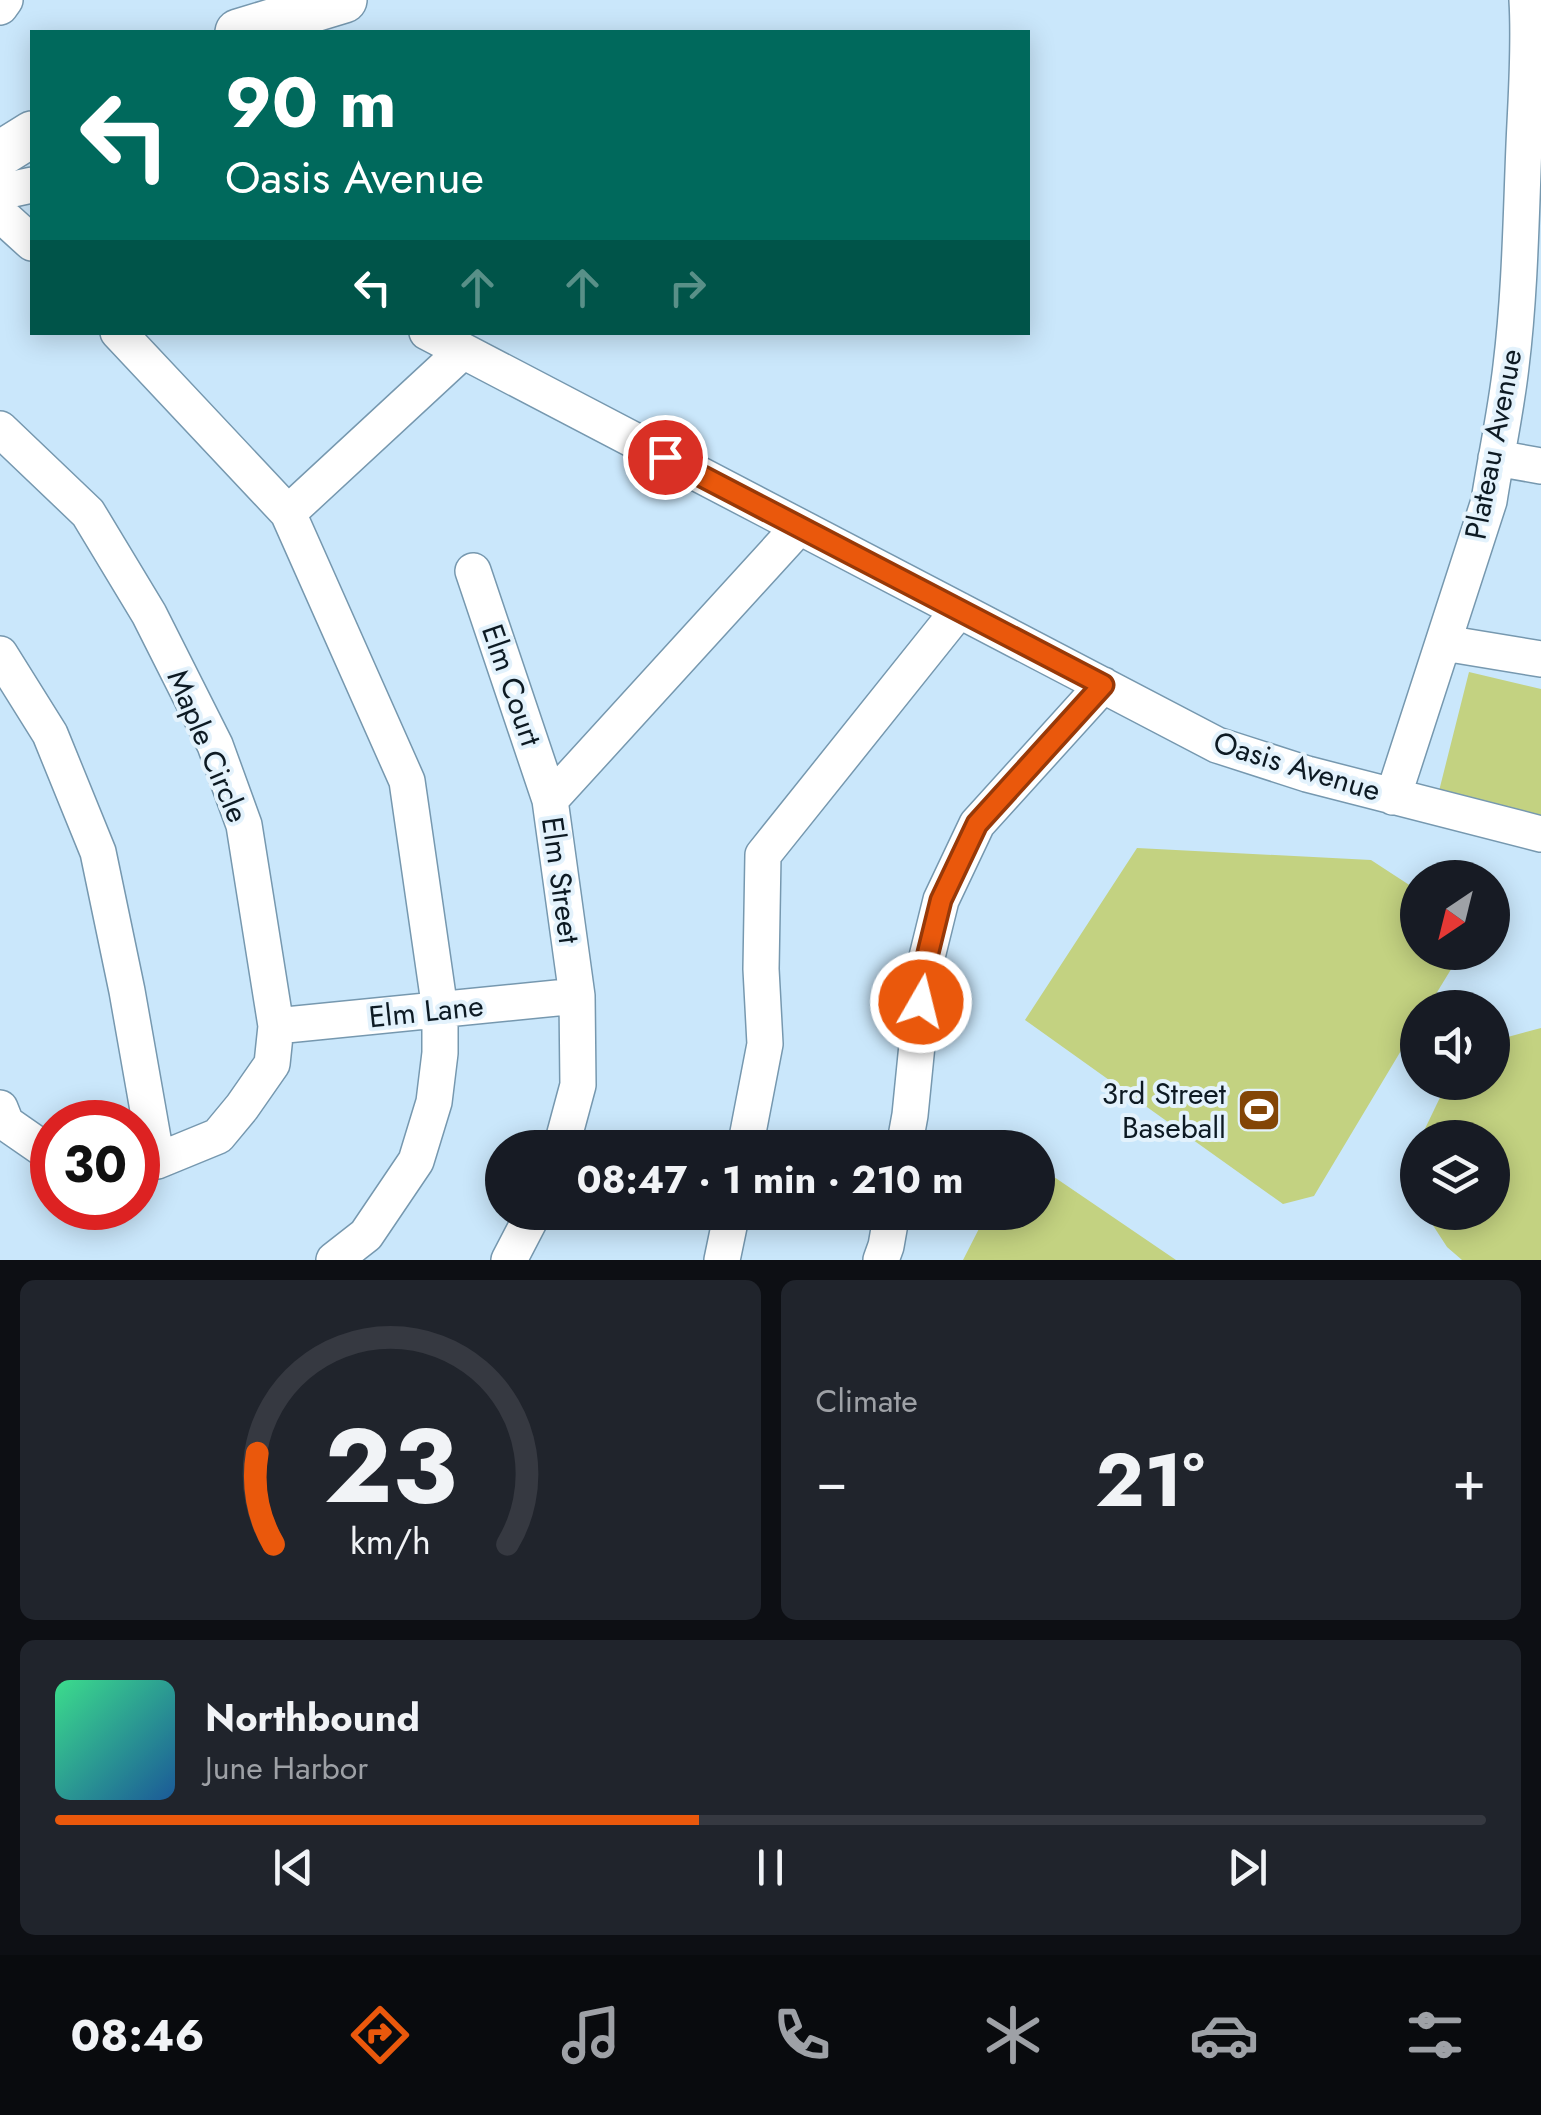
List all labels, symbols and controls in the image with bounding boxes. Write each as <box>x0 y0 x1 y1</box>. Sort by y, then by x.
text: 90 m <box>225 52 397 153</box>
icon: left <box>60 70 190 200</box>
text: Oasis Avenue <box>225 145 484 210</box>
icon: left <box>345 260 400 315</box>
icon: ahead <box>450 260 505 315</box>
icon: ahead <box>555 260 610 315</box>
icon: right <box>660 260 715 315</box>
street label: Plateau Avenue <box>1453 345 1533 543</box>
pin <box>623 415 708 500</box>
icon: arrive <box>638 430 693 485</box>
street label: Elm Court <box>471 618 553 752</box>
street label: Maple Circle <box>157 663 259 829</box>
street label: Oasis Avenue <box>1208 720 1386 812</box>
street label: Elm Street <box>531 814 591 947</box>
north arrow <box>1400 860 1510 970</box>
map controls <box>1400 860 1510 1230</box>
position arrow <box>869 950 973 1054</box>
street label: Elm Lane <box>367 984 485 1038</box>
button: sound <box>1400 990 1510 1100</box>
place label: 3rd Street Baseball <box>1102 1072 1227 1149</box>
sports icon: 3rd Street Baseball <box>1236 1087 1282 1133</box>
speed limit sign: 30 <box>30 1100 160 1230</box>
button: layers <box>1400 1120 1510 1230</box>
text: 08:47 · 1 min · 210 m <box>577 1152 963 1207</box>
text: Climate <box>816 1378 918 1424</box>
text: 23 <box>324 1391 457 1541</box>
text: 21° <box>1095 1426 1205 1534</box>
text: − <box>816 1441 848 1521</box>
text: + <box>1452 1441 1486 1521</box>
text: km/h <box>350 1516 431 1567</box>
text: Northbound <box>205 1690 420 1745</box>
text: June Harbor <box>205 1745 368 1791</box>
icon: previous <box>266 1840 321 1895</box>
icon: pause <box>743 1840 798 1895</box>
icon: next <box>1220 1840 1275 1895</box>
icon: directions <box>345 2000 415 2070</box>
icon: music <box>556 2000 626 2070</box>
icon: phone <box>767 2000 837 2070</box>
icon: climate <box>978 2000 1048 2070</box>
icon: car <box>1189 2000 1259 2070</box>
icon: filters <box>1400 2000 1470 2070</box>
text: 08:46 <box>70 2003 205 2068</box>

